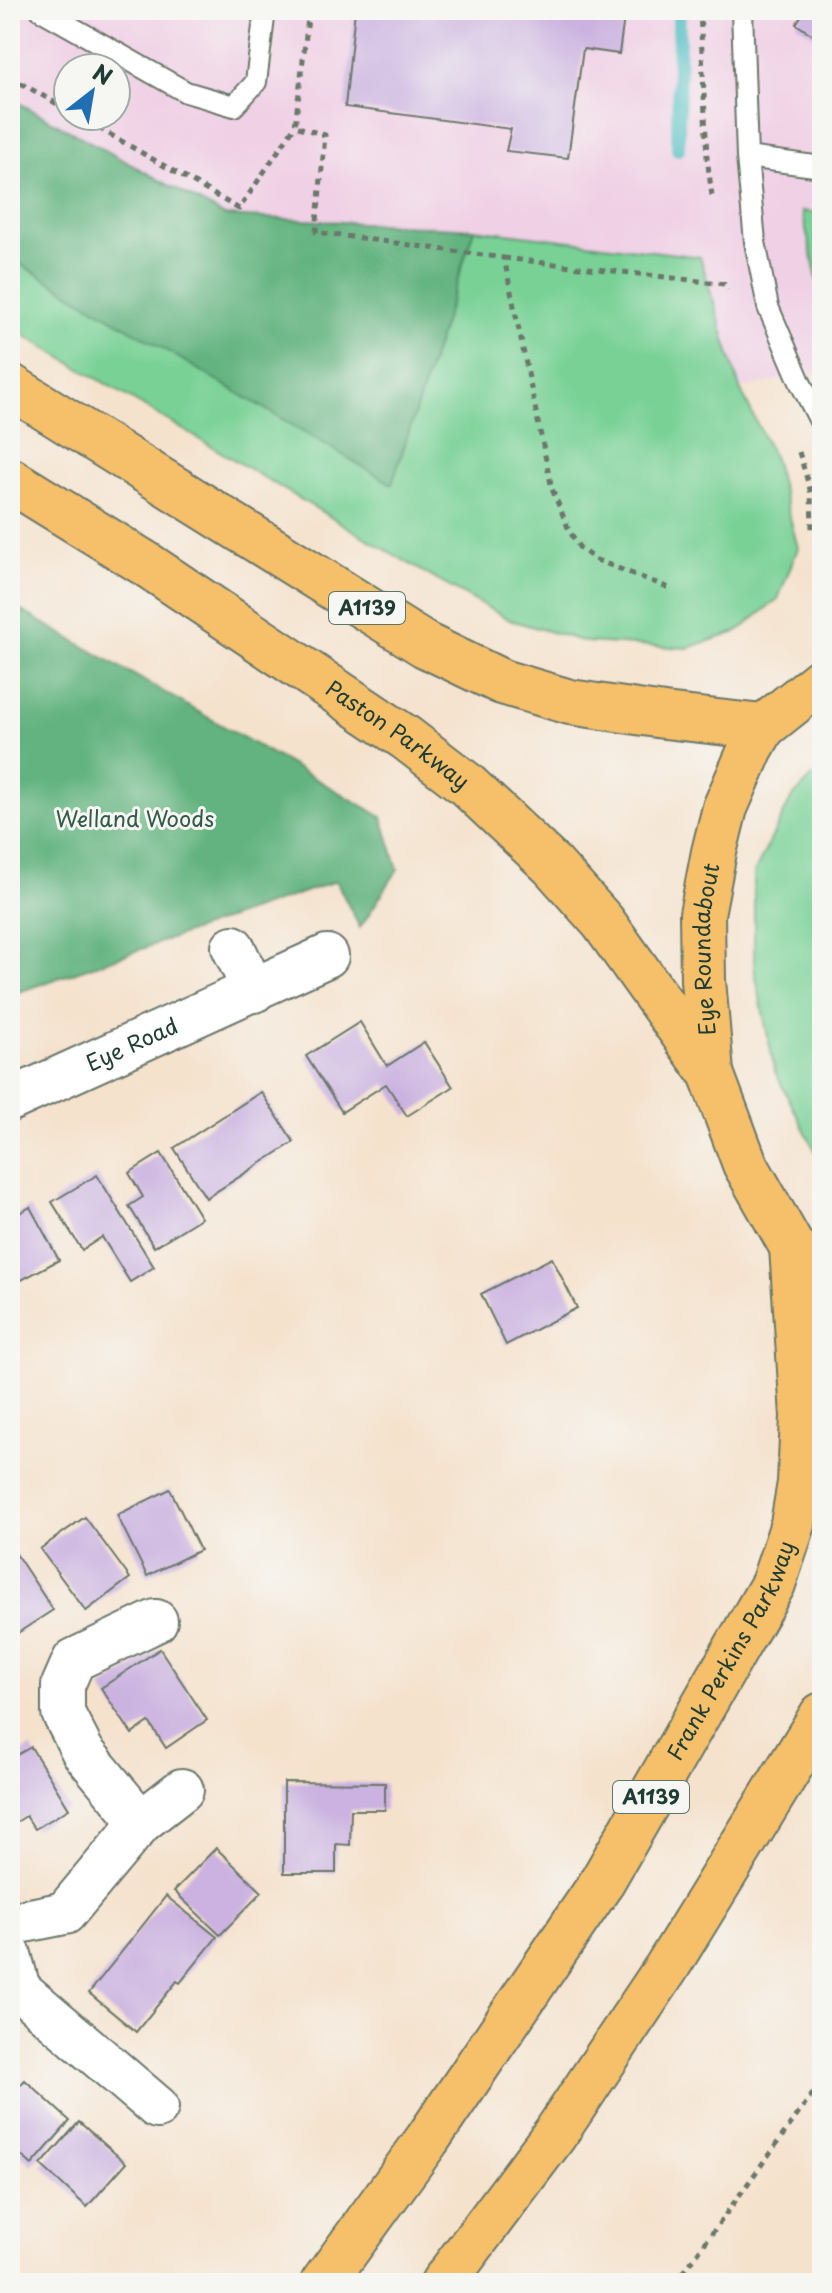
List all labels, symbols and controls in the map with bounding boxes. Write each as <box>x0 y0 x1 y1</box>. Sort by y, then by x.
north arrow <box>52 52 132 132</box>
text: N <box>87 55 119 92</box>
road number: A1139 <box>329 592 405 624</box>
street label: Paston Parkway <box>320 671 477 796</box>
park label: Welland Woods <box>56 801 214 834</box>
street label: Eye Roundabout <box>684 860 727 1037</box>
street label: Eye Road <box>80 1008 183 1078</box>
street label: Frank Perkins Parkway <box>657 1536 801 1766</box>
road number: A1139 <box>613 1781 689 1813</box>

